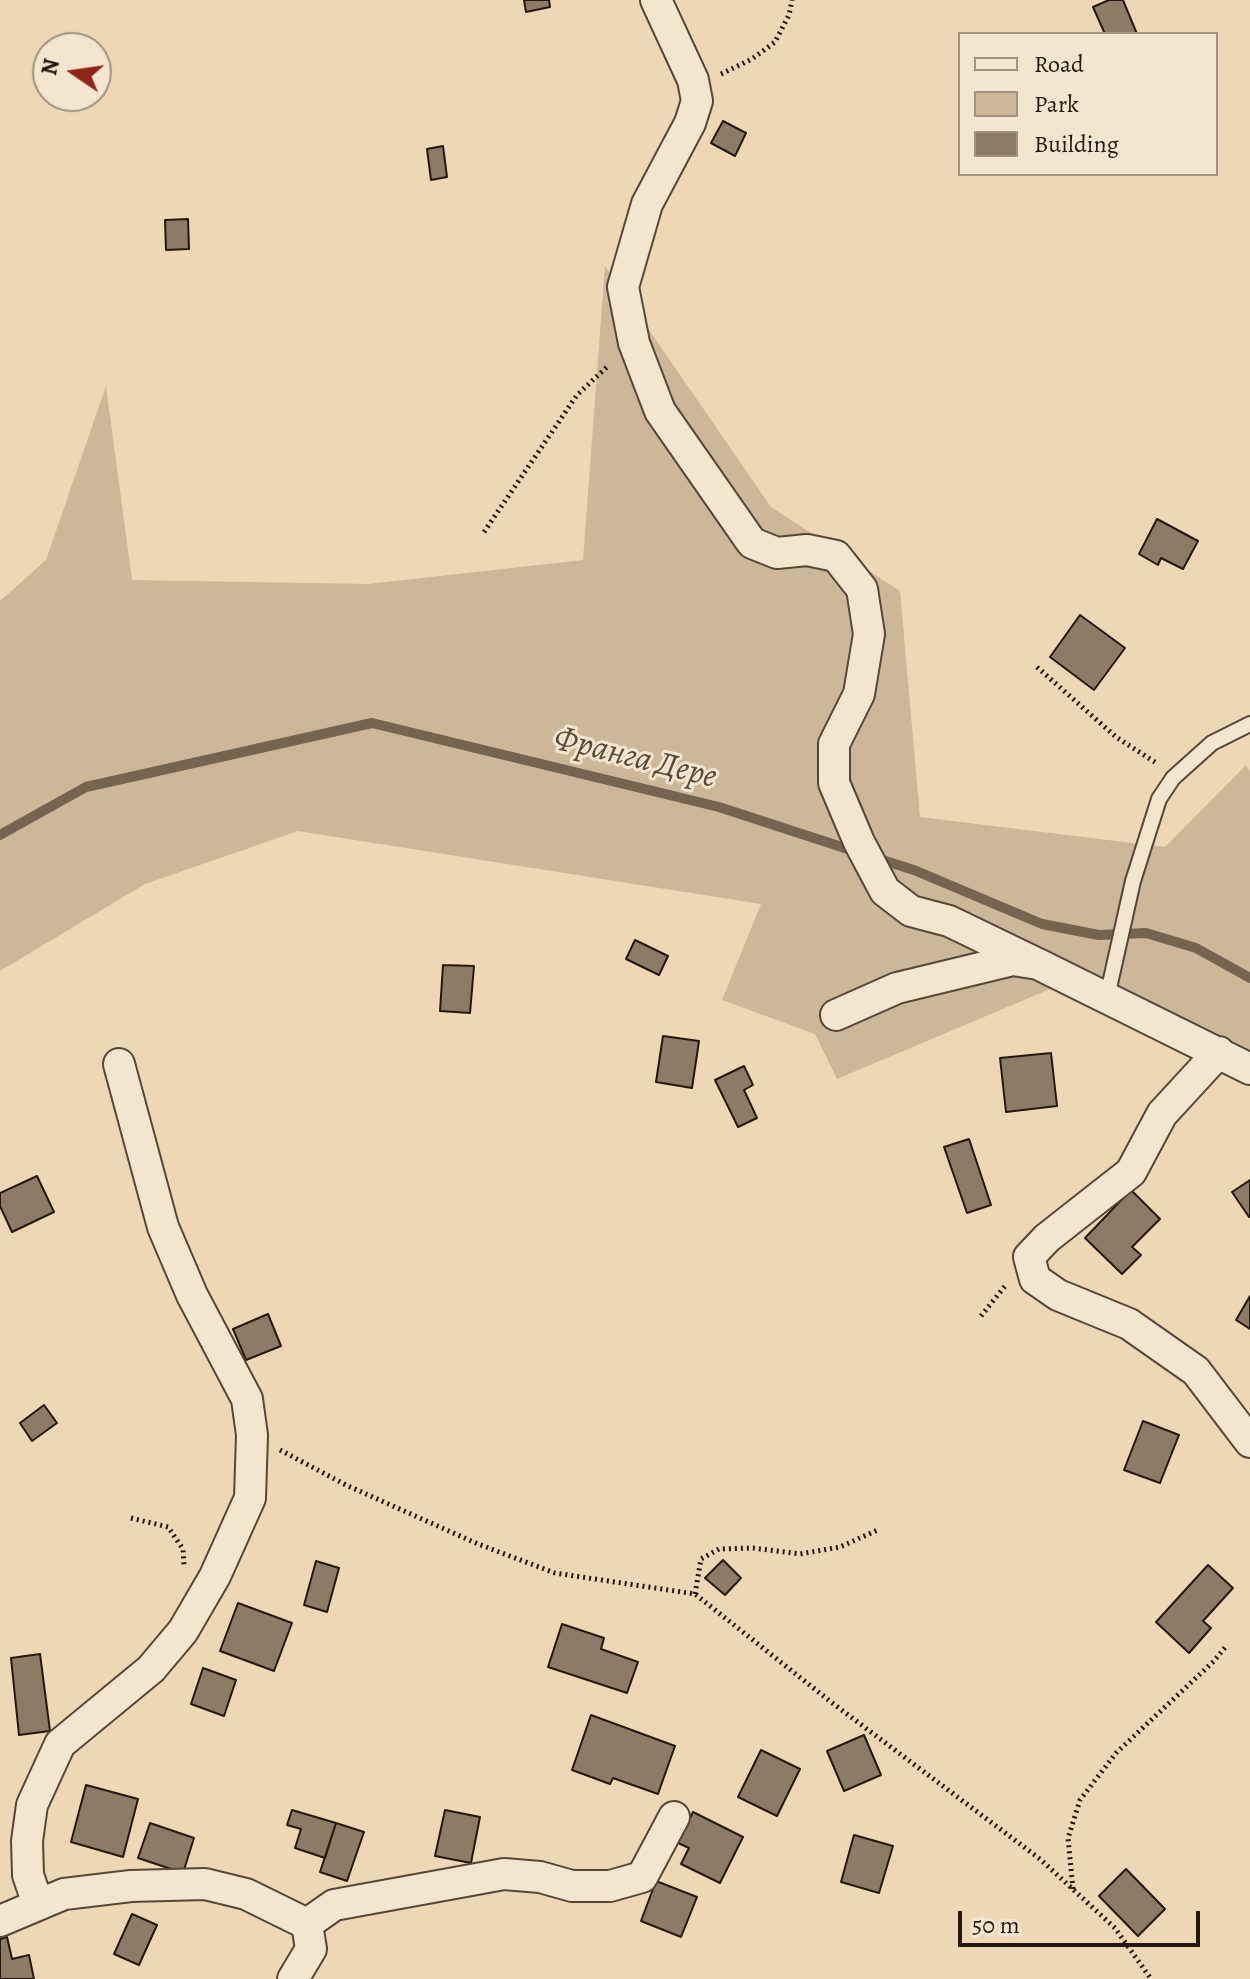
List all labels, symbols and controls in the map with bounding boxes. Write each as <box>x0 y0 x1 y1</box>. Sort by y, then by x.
north arrow <box>32 32 112 112</box>
legend <box>958 32 1218 176</box>
text: Road <box>1034 48 1084 80</box>
text: N <box>34 56 67 78</box>
text: Park <box>1034 88 1079 120</box>
text: Building <box>1034 128 1119 160</box>
water label: Франга Дере <box>549 719 721 799</box>
scale bar <box>962 1895 1204 1945</box>
text: 50 m <box>972 1909 1020 1941</box>

